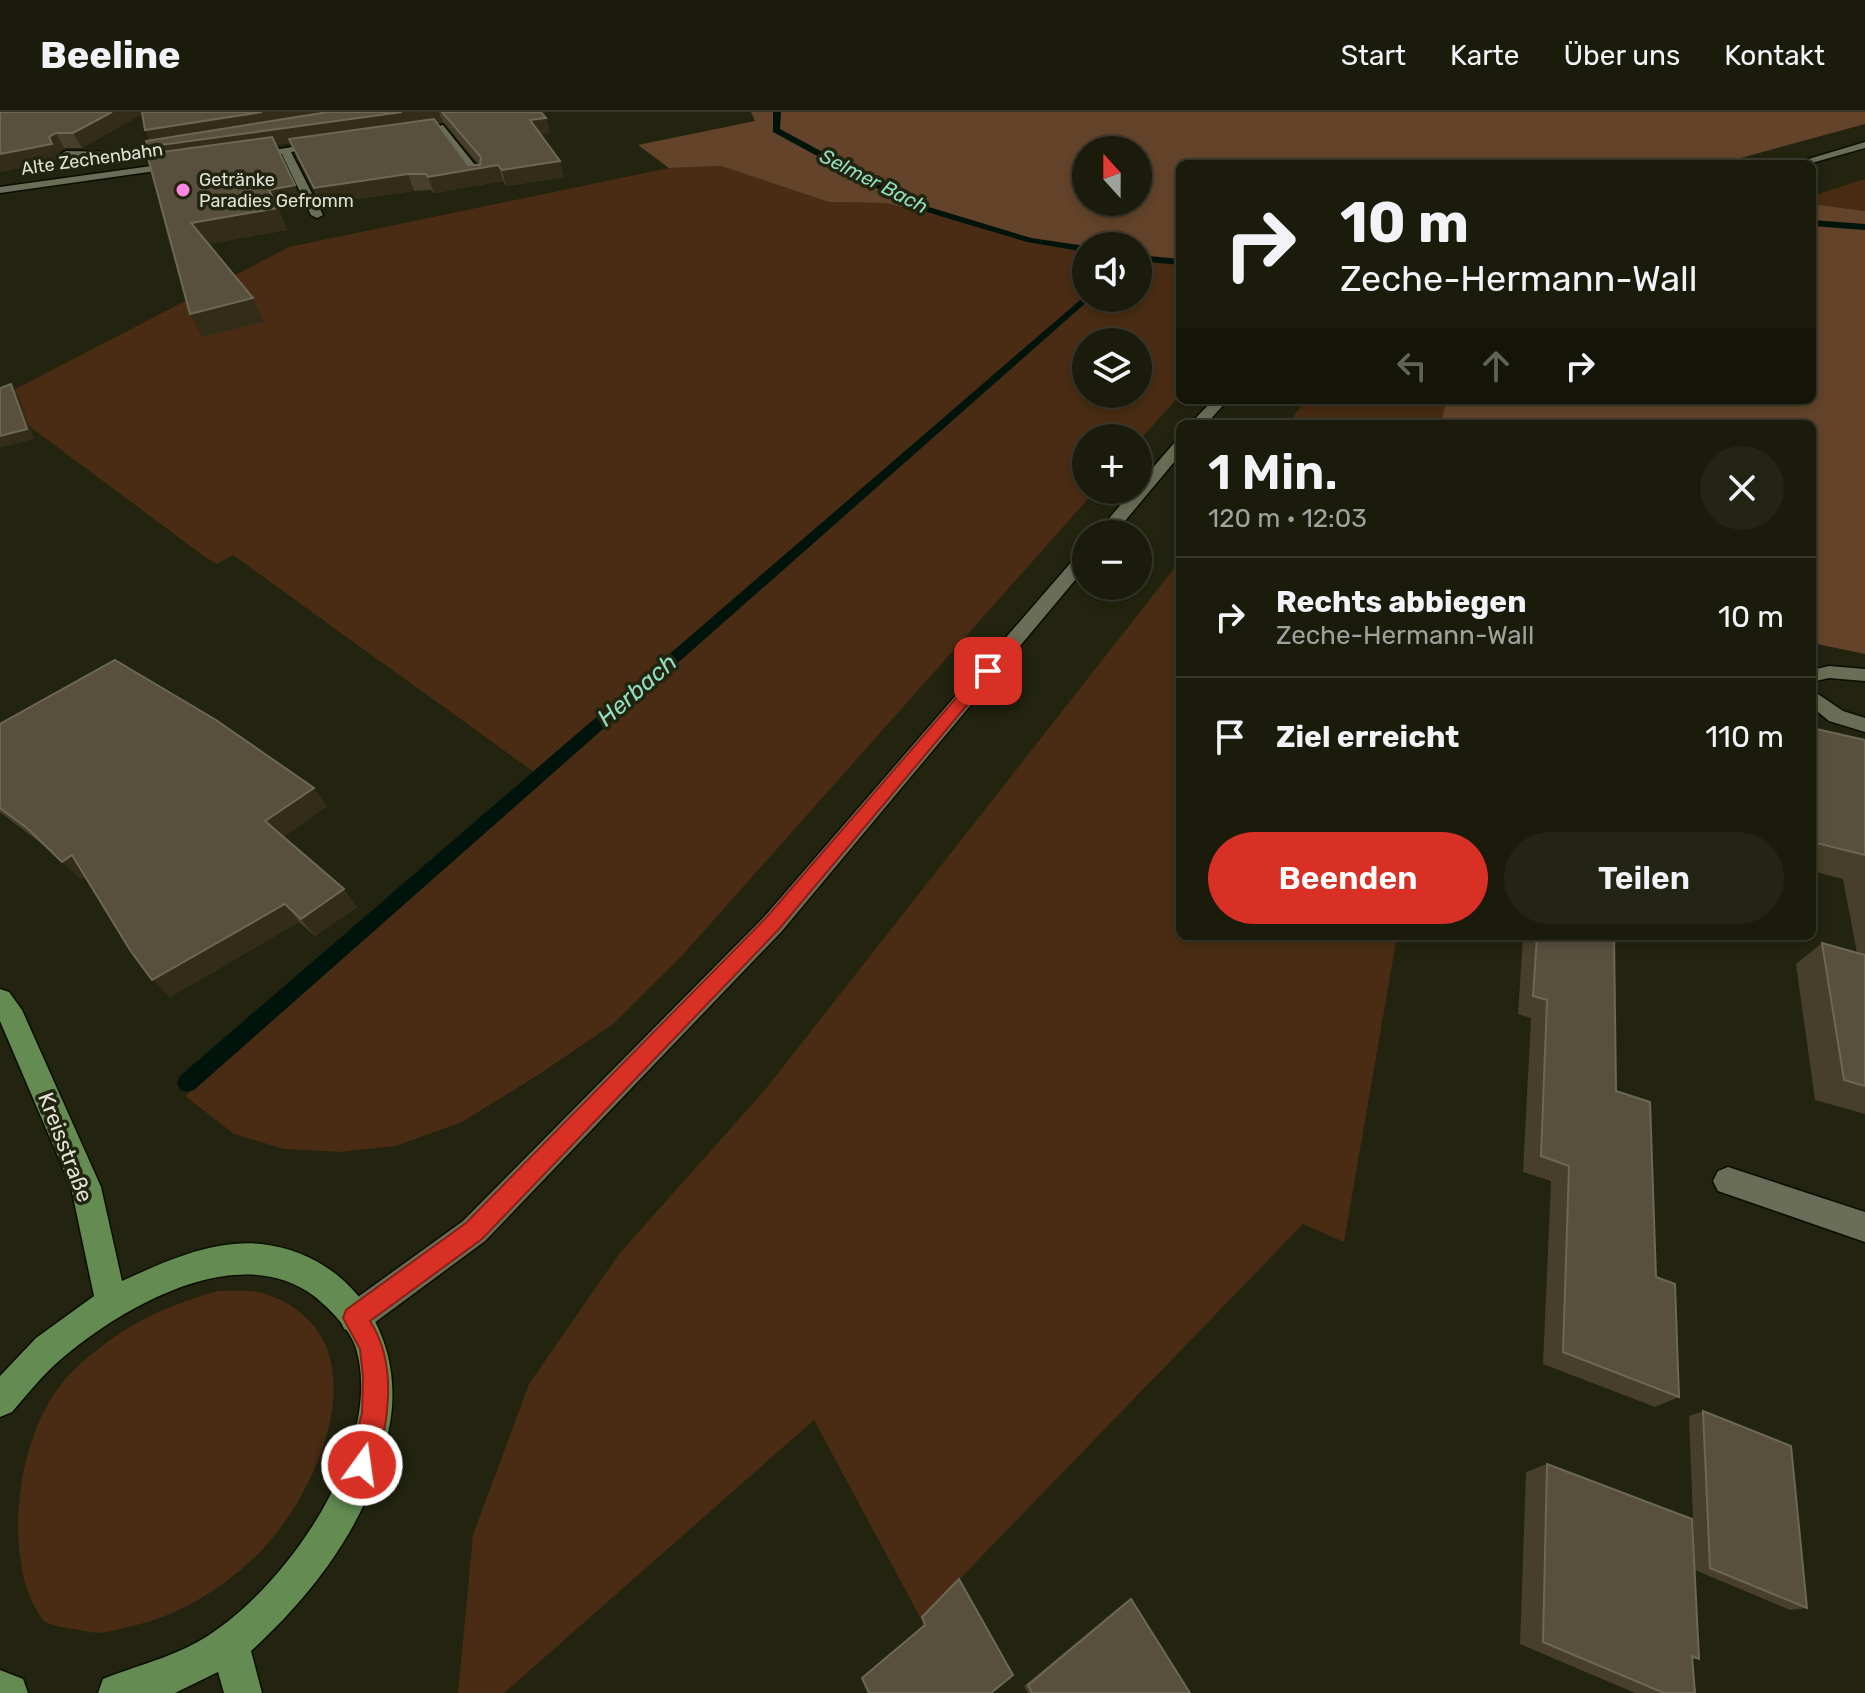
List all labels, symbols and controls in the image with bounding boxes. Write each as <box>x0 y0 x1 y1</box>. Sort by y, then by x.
text: Beeline <box>40 32 181 78</box>
text: Start <box>1341 39 1406 72</box>
text: Karte <box>1450 39 1519 72</box>
text: Über uns <box>1563 39 1680 72</box>
text: Kontakt <box>1724 39 1825 72</box>
north arrow <box>1072 136 1152 216</box>
map controls <box>1072 136 1152 600</box>
street label: Alte Zechenbahn <box>20 138 164 180</box>
water label: Selmer Bach <box>816 144 932 218</box>
place label: Getränke Paradies Gefromm <box>199 169 354 212</box>
marker: Getränke Paradies Gefromm <box>174 181 192 199</box>
text: 10 m <box>1340 190 1469 256</box>
icon: right <box>1208 192 1312 296</box>
button: sound <box>1072 232 1152 312</box>
text: Zeche-Hermann-Wall <box>1340 257 1698 300</box>
button: layers <box>1072 328 1152 408</box>
icon: left <box>1390 344 1434 388</box>
icon: ahead <box>1474 344 1518 388</box>
icon: right <box>1558 344 1602 388</box>
button: + <box>1072 424 1152 504</box>
text: 1 Min. <box>1208 444 1338 501</box>
button: close <box>1700 446 1784 530</box>
text: 120 m · 12:03 <box>1208 503 1367 534</box>
button: − <box>1072 520 1152 600</box>
text: Rechts abbiegen <box>1276 584 1526 620</box>
icon: right <box>1208 595 1252 639</box>
text: 10 m <box>1718 599 1784 635</box>
text: Zeche-Hermann-Wall <box>1276 620 1534 651</box>
pin <box>954 637 1022 705</box>
water label: Herbach <box>592 648 682 732</box>
icon: arrive <box>966 649 1010 693</box>
icon: arrive <box>1208 715 1252 759</box>
text: Ziel erreicht <box>1276 719 1459 755</box>
text: 110 m <box>1705 719 1784 755</box>
button: Beenden <box>1208 832 1488 924</box>
button: Teilen <box>1504 832 1784 924</box>
street label: Kreisstraße <box>32 1088 99 1206</box>
position arrow <box>320 1423 404 1507</box>

